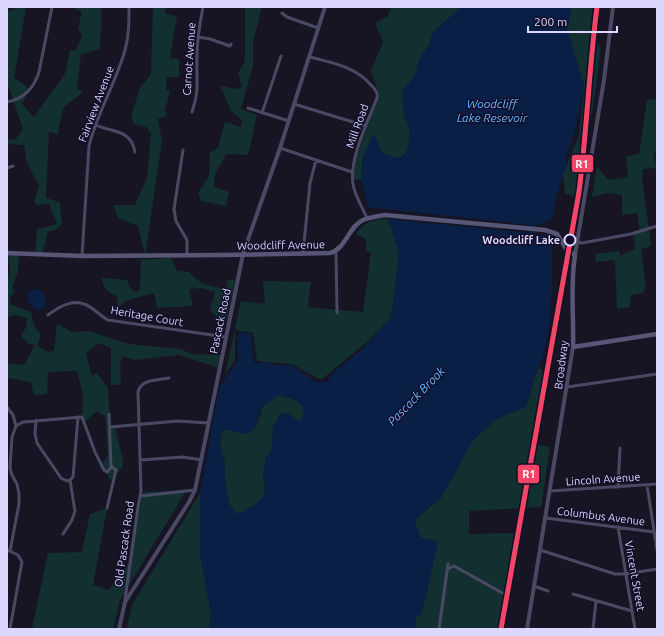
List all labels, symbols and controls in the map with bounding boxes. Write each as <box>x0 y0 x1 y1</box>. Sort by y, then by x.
scale bar <box>528 8 617 34</box>
text: 200 m <box>534 15 567 28</box>
street label: Carnot Avenue <box>180 22 198 96</box>
street label: Fairview Avenue <box>76 64 116 144</box>
water label: Woodcliff Lake Resevoir <box>457 97 528 124</box>
street label: Mill Road <box>344 102 370 150</box>
line badge: R1 <box>571 154 594 173</box>
text: R1 <box>575 158 589 170</box>
marker: Woodcliff Lake <box>563 233 577 247</box>
place label: Woodcliff Lake <box>482 234 560 246</box>
street label: Woodcliff Avenue <box>237 238 325 252</box>
street label: Pascack Road <box>207 287 233 355</box>
street label: Heritage Court <box>110 304 185 328</box>
street label: Broadway <box>552 339 570 390</box>
water label: Pascack Brook <box>385 363 448 428</box>
line badge: R1 <box>517 464 540 484</box>
text: R1 <box>522 468 536 480</box>
street label: Lincoln Avenue <box>565 470 641 488</box>
street label: Old Pascack Road <box>112 500 136 588</box>
street label: Columbus Avenue <box>556 505 646 527</box>
street label: Vincent Street <box>623 540 647 613</box>

